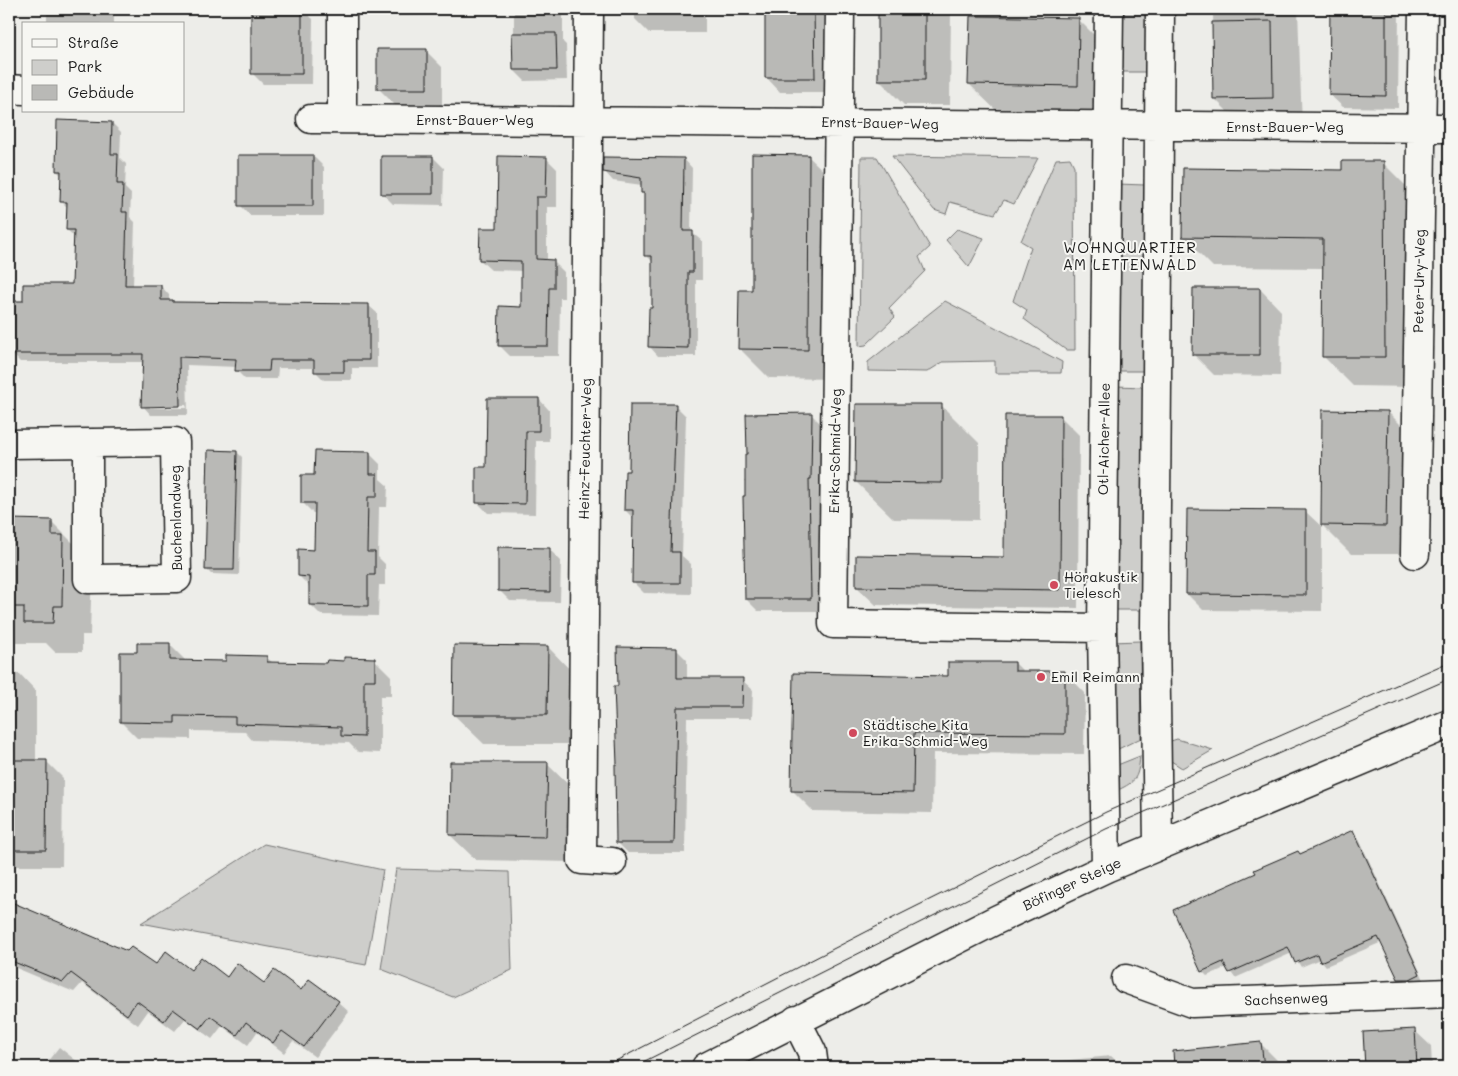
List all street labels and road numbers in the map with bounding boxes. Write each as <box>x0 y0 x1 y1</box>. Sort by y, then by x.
street label: Ernst-Bauer-Weg <box>416 110 534 129</box>
street label: Ernst-Bauer-Weg <box>821 112 939 133</box>
street label: Ernst-Bauer-Weg <box>1226 117 1344 136</box>
street label: Peter-Ury-Weg <box>1408 229 1429 333</box>
street label: Heinz-Feuchter-Weg <box>574 378 595 520</box>
street label: Otl-Aicher-Allee <box>1093 383 1114 495</box>
street label: Erika-Schmid-Weg <box>824 388 845 514</box>
street label: Buchenlandweg <box>165 465 186 571</box>
street label: Böfinger Steige <box>1019 852 1124 915</box>
street label: Sachsenweg <box>1244 988 1328 1009</box>

